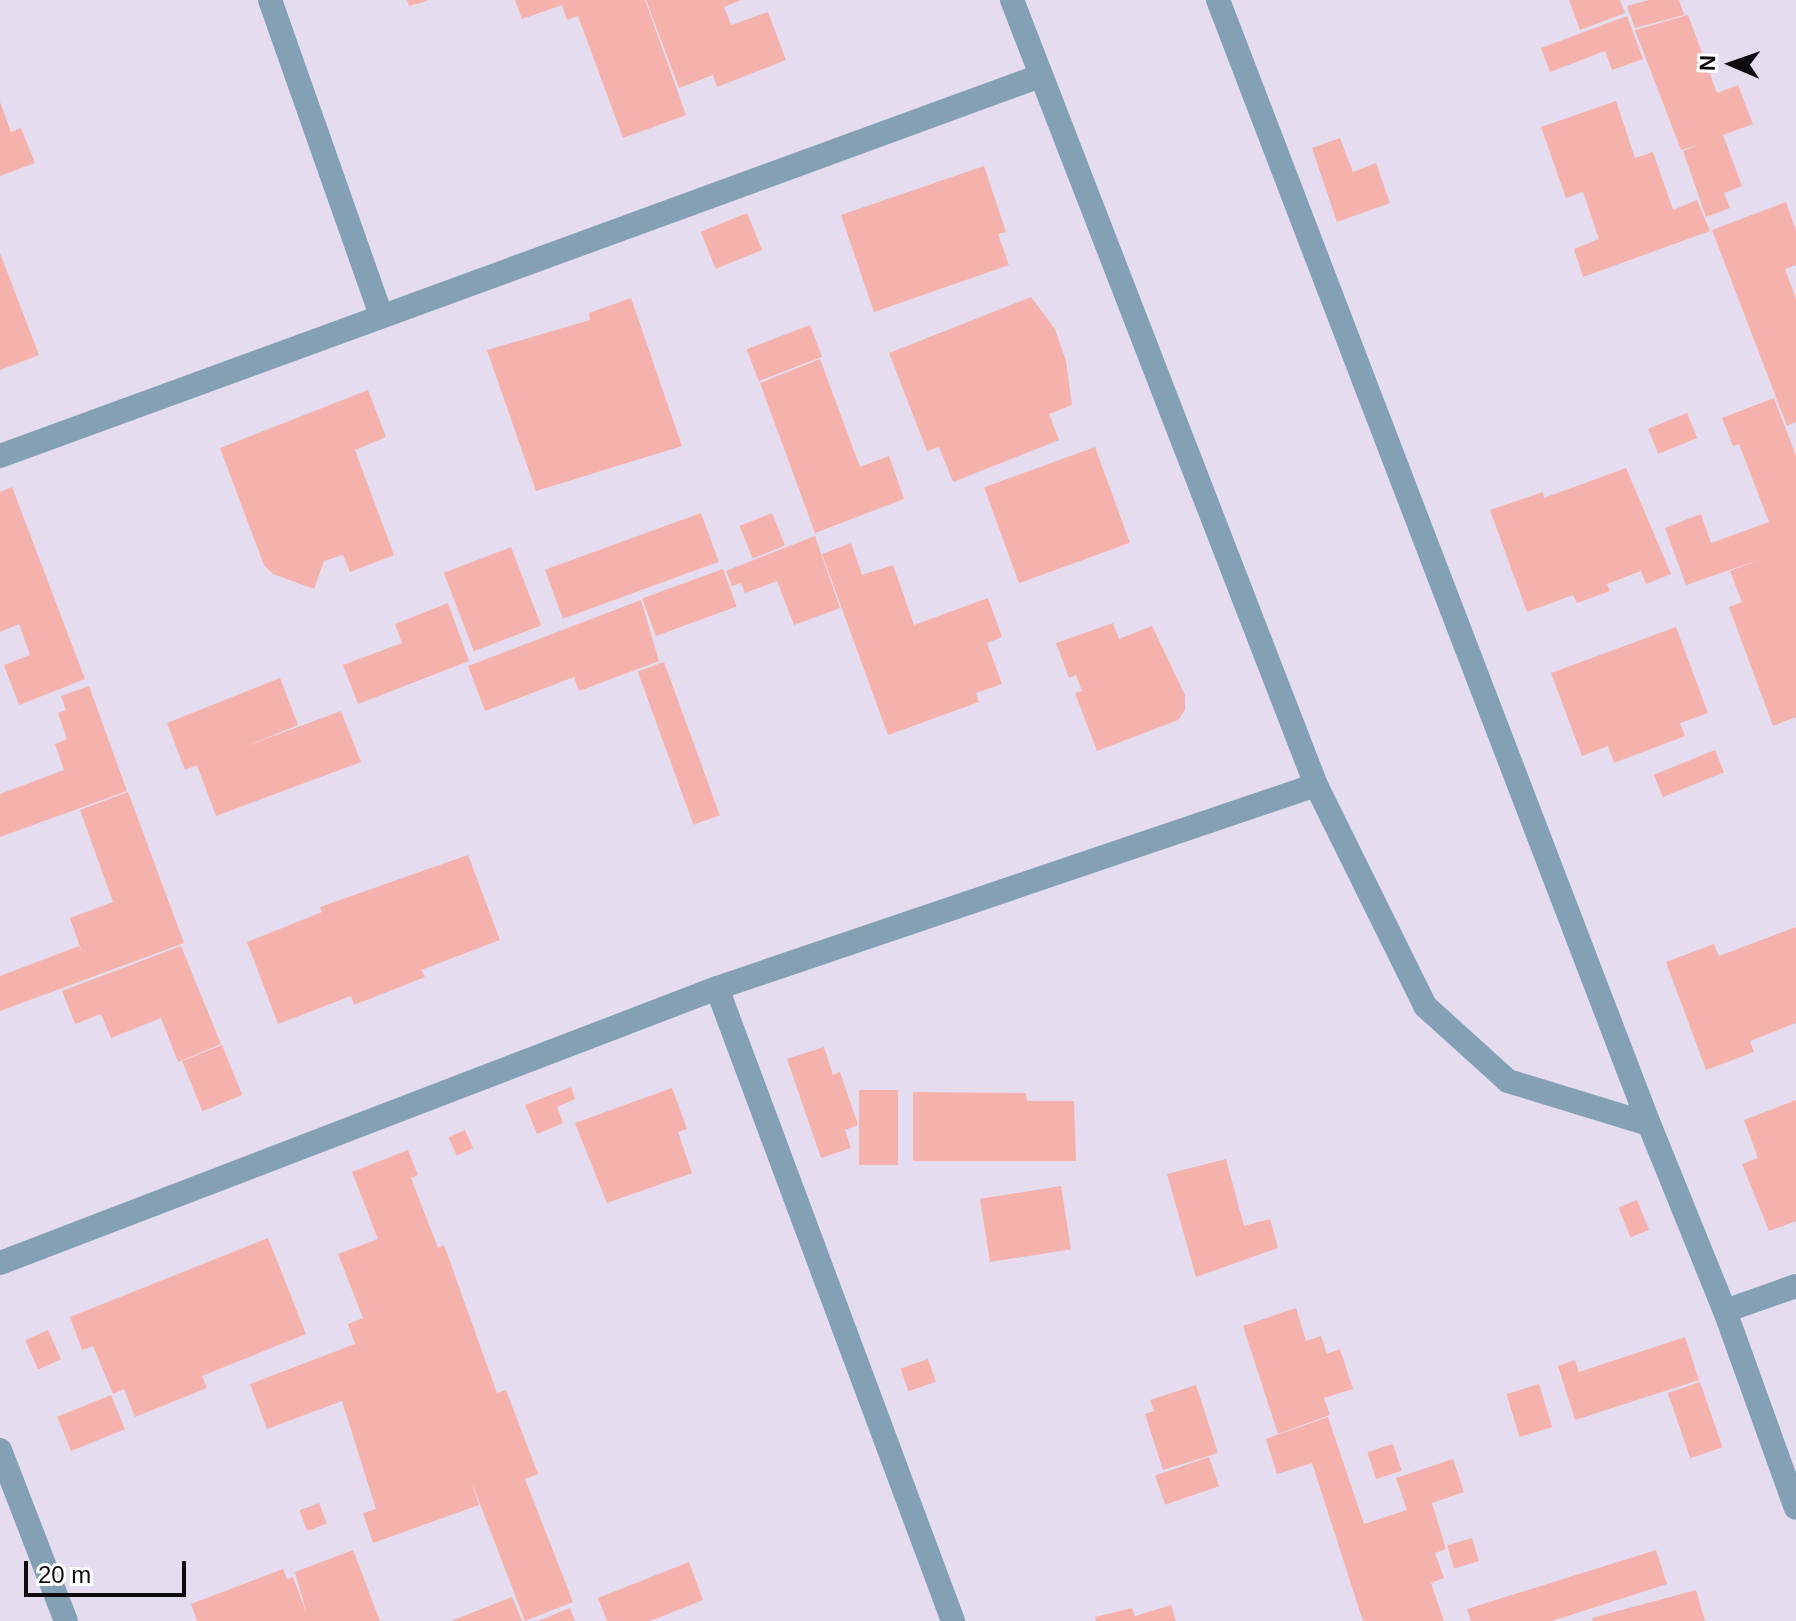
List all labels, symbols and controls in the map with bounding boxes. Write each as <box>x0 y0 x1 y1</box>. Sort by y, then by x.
north arrow <box>1692 24 1772 104</box>
text: N <box>1695 55 1720 72</box>
scale bar <box>28 1545 190 1595</box>
text: 20 m <box>38 1561 91 1588</box>

